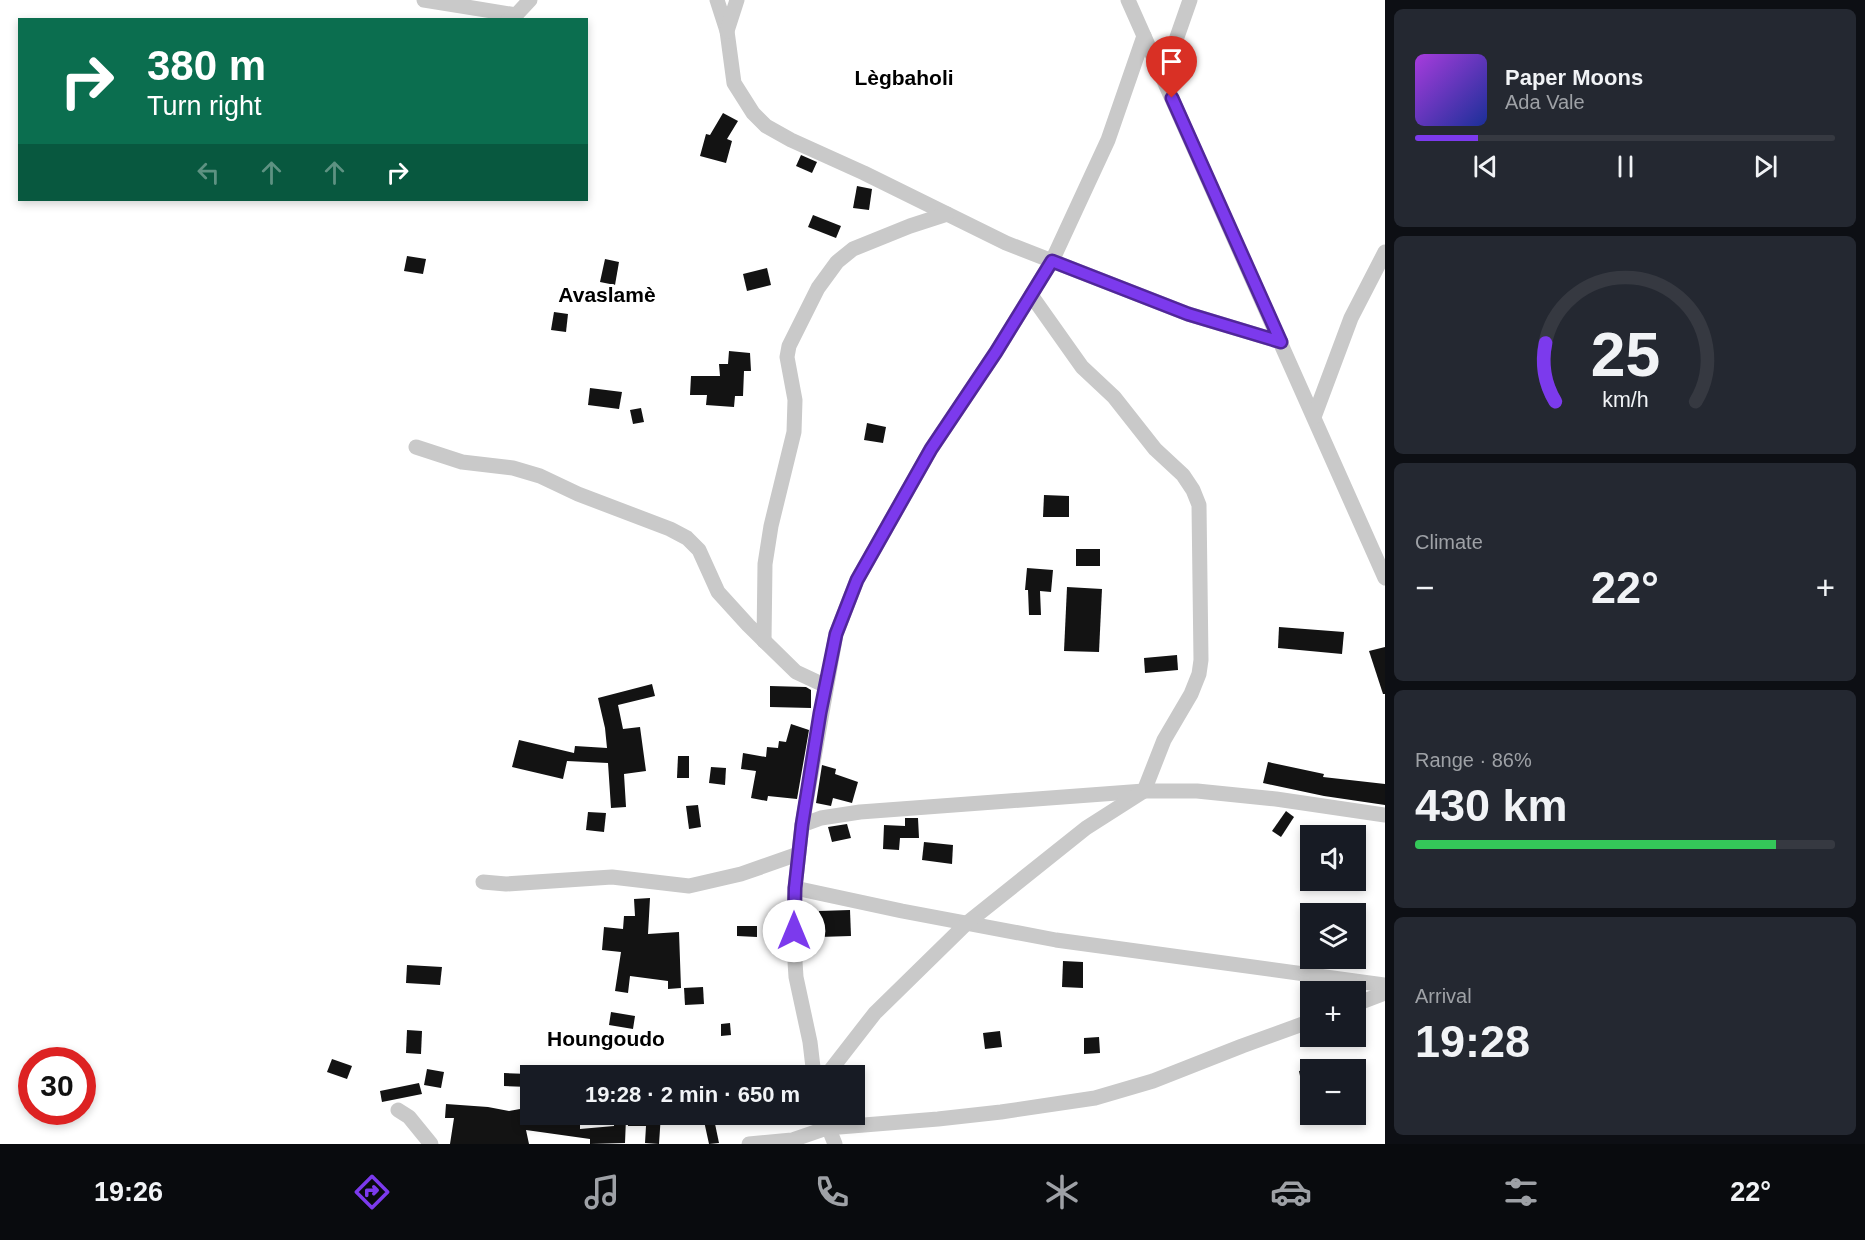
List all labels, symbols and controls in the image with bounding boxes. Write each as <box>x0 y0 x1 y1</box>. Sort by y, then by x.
pin <box>1146 36 1197 98</box>
icon: right <box>48 42 126 120</box>
text: 380 m <box>147 42 266 89</box>
icon: arrive <box>1155 45 1188 78</box>
text: Paper Moons <box>1505 65 1643 90</box>
district label: Lègbaholi <box>854 66 954 89</box>
text: Turn right <box>147 91 262 121</box>
text: Ada Vale <box>1505 91 1585 113</box>
icon: previous <box>1469 150 1502 183</box>
icon: pause <box>1609 150 1642 183</box>
icon: next <box>1749 150 1782 183</box>
icon: left <box>192 156 225 189</box>
icon: ahead <box>255 156 288 189</box>
icon: ahead <box>318 156 351 189</box>
icon: right <box>381 156 414 189</box>
district label: Avaslamè <box>558 283 656 306</box>
text: 25 <box>1590 320 1660 389</box>
text: km/h <box>1602 388 1648 412</box>
text: Climate <box>1415 531 1483 553</box>
text: 22° <box>1591 562 1659 613</box>
text: − <box>1415 569 1434 606</box>
text: + <box>1816 569 1835 606</box>
text: Range · 86% <box>1415 749 1532 771</box>
text: 430 km <box>1415 780 1568 831</box>
map controls <box>1300 825 1366 1125</box>
button: sound <box>1300 825 1366 891</box>
position arrow <box>762 899 826 963</box>
button: layers <box>1300 903 1366 969</box>
button: + <box>1300 981 1366 1047</box>
text: Arrival <box>1415 985 1472 1007</box>
text: 19:28 <box>1415 1016 1530 1067</box>
district label: Houngoudo <box>547 1027 665 1050</box>
speed limit sign: 30 <box>18 1047 96 1125</box>
button: − <box>1300 1059 1366 1125</box>
text: 19:28 · 2 min · 650 m <box>585 1082 800 1107</box>
icon: directions <box>351 1171 393 1213</box>
icon: music <box>581 1171 623 1213</box>
icon: phone <box>811 1171 853 1213</box>
icon: climate <box>1041 1171 1083 1213</box>
icon: car <box>1270 1171 1312 1213</box>
icon: filters <box>1500 1171 1542 1213</box>
text: 19:26 <box>94 1177 163 1207</box>
text: 22° <box>1730 1177 1771 1207</box>

